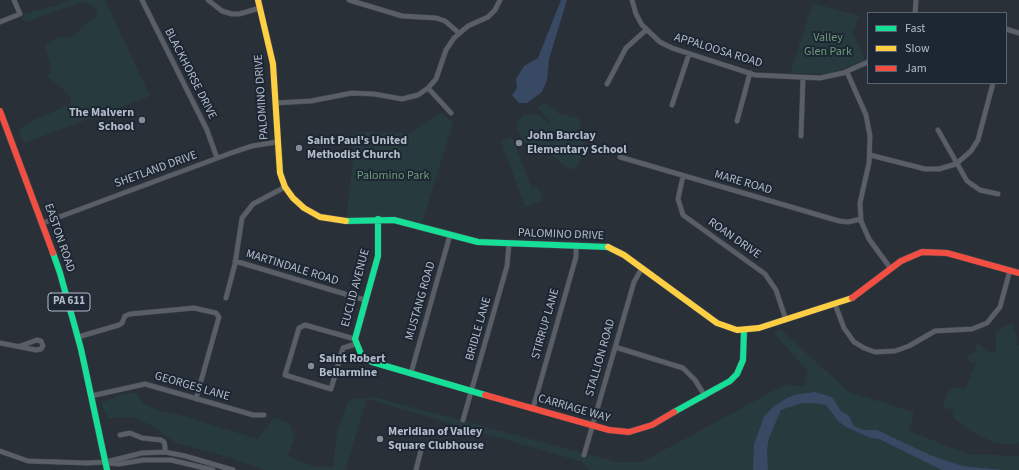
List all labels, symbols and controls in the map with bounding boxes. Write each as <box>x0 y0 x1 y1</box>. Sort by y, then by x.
legend <box>867 12 1007 84</box>
text: Fast <box>905 20 925 37</box>
street label: BLACKHORSE DRIVE <box>161 26 219 122</box>
street label: APPALOOSA ROAD <box>672 31 764 71</box>
park label: Valley Glen Park <box>804 31 852 59</box>
text: Slow <box>905 40 930 57</box>
street label: PALOMINO DRIVE <box>252 54 272 140</box>
text: Jam <box>905 60 927 77</box>
place label: The Malvern School <box>69 106 134 134</box>
marker: The Malvern School <box>137 115 147 125</box>
place label: John Barclay Elementary School <box>527 129 627 157</box>
place label: Saint Paul's United Methodist Church <box>307 134 407 162</box>
marker: John Barclay Elementary School <box>514 138 524 148</box>
marker: Saint Paul's United Methodist Church <box>294 143 304 153</box>
street label: SHETLAND DRIVE <box>113 148 199 192</box>
street label: MARE ROAD <box>712 168 774 198</box>
park label: Palomino Park <box>357 169 429 183</box>
street label: EASTON ROAD <box>40 202 78 274</box>
street label: ROAN DRIVE <box>705 216 763 262</box>
street label: PALOMINO DRIVE <box>518 226 604 244</box>
street label: MARTINDALE ROAD <box>244 247 340 289</box>
street label: EUCLID AVENUE <box>339 247 373 329</box>
street label: MUSTANG ROAD <box>403 260 439 342</box>
street label: STIRRUP LANE <box>529 287 563 361</box>
road number: PA 611 <box>48 293 90 311</box>
street label: BRIDLE LANE <box>463 296 495 362</box>
street label: STALLION ROAD <box>583 317 619 399</box>
place label: Saint Robert Bellarmine <box>319 352 386 380</box>
marker: Saint Robert Bellarmine <box>306 361 316 371</box>
street label: GEORGES LANE <box>153 369 231 405</box>
street label: CARRIAGE WAY <box>536 392 612 426</box>
place label: Meridian of Valley Square Clubhouse <box>388 425 484 453</box>
marker: Meridian of Valley Square Clubhouse <box>375 434 385 444</box>

